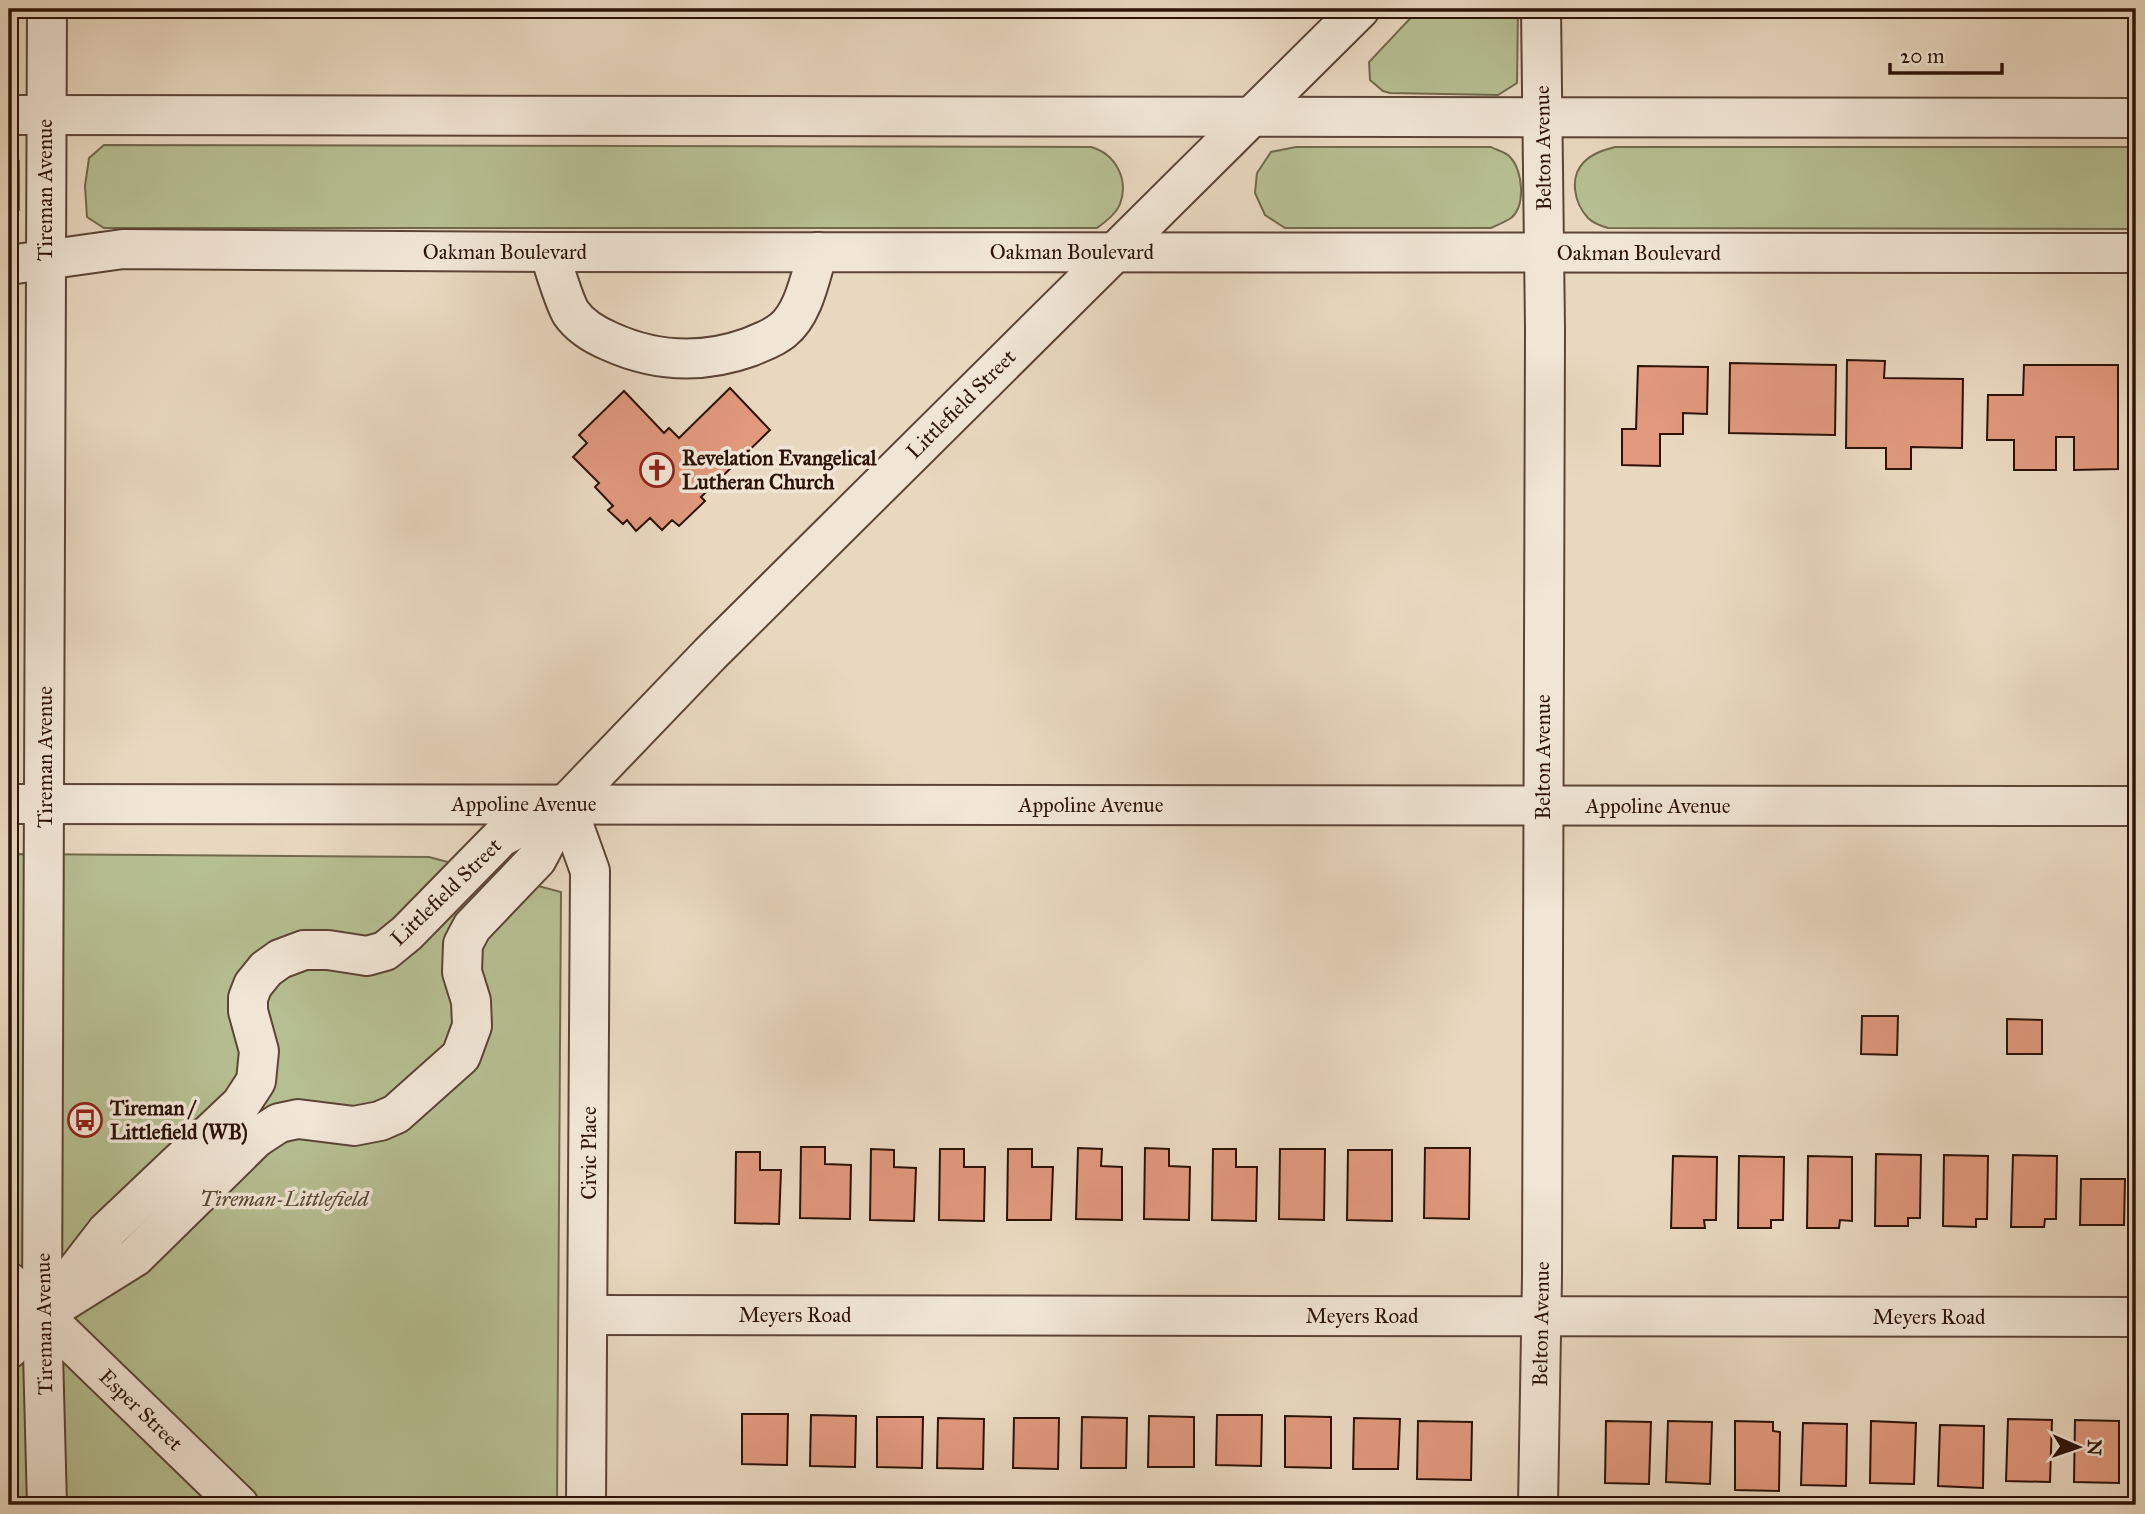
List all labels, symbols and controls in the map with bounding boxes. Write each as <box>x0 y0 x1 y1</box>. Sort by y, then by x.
scale bar <box>1890 32 2002 76</box>
text: 20 m <box>1900 43 1945 69</box>
street label: Belton Avenue <box>1529 85 1557 211</box>
street label: Tireman Avenue <box>32 119 58 261</box>
street label: Oakman Boulevard <box>423 239 588 265</box>
street label: Oakman Boulevard <box>990 239 1155 265</box>
street label: Oakman Boulevard <box>1557 240 1722 266</box>
street label: Littlefield Street <box>901 343 1022 464</box>
place label: Revelation Evangelical Lutheran Church <box>682 445 878 495</box>
church icon: Revelation Evangelical Lutheran Church <box>638 451 676 489</box>
street label: Tireman Avenue <box>32 686 58 828</box>
street label: Belton Avenue <box>1530 694 1556 820</box>
street label: Appoline Avenue <box>451 791 597 817</box>
street label: Appoline Avenue <box>1018 792 1164 818</box>
street label: Appoline Avenue <box>1585 793 1731 819</box>
street label: Littlefield Street <box>385 832 507 951</box>
place label: Tireman / Littlefield (WB) <box>109 1095 248 1145</box>
bus stop icon: Tireman / Littlefield (WB) <box>66 1101 104 1139</box>
street label: Civic Place <box>576 1106 602 1200</box>
park label: Tireman-Littlefield <box>200 1186 370 1212</box>
street label: Tireman Avenue <box>30 1252 58 1395</box>
street label: Belton Avenue <box>1527 1261 1555 1387</box>
street label: Meyers Road <box>738 1302 852 1328</box>
street label: Meyers Road <box>1305 1303 1419 1329</box>
street label: Meyers Road <box>1872 1304 1986 1330</box>
street label: Esper Street <box>94 1364 189 1457</box>
north arrow <box>2044 1412 2114 1482</box>
text: N <box>2083 1439 2106 1456</box>

